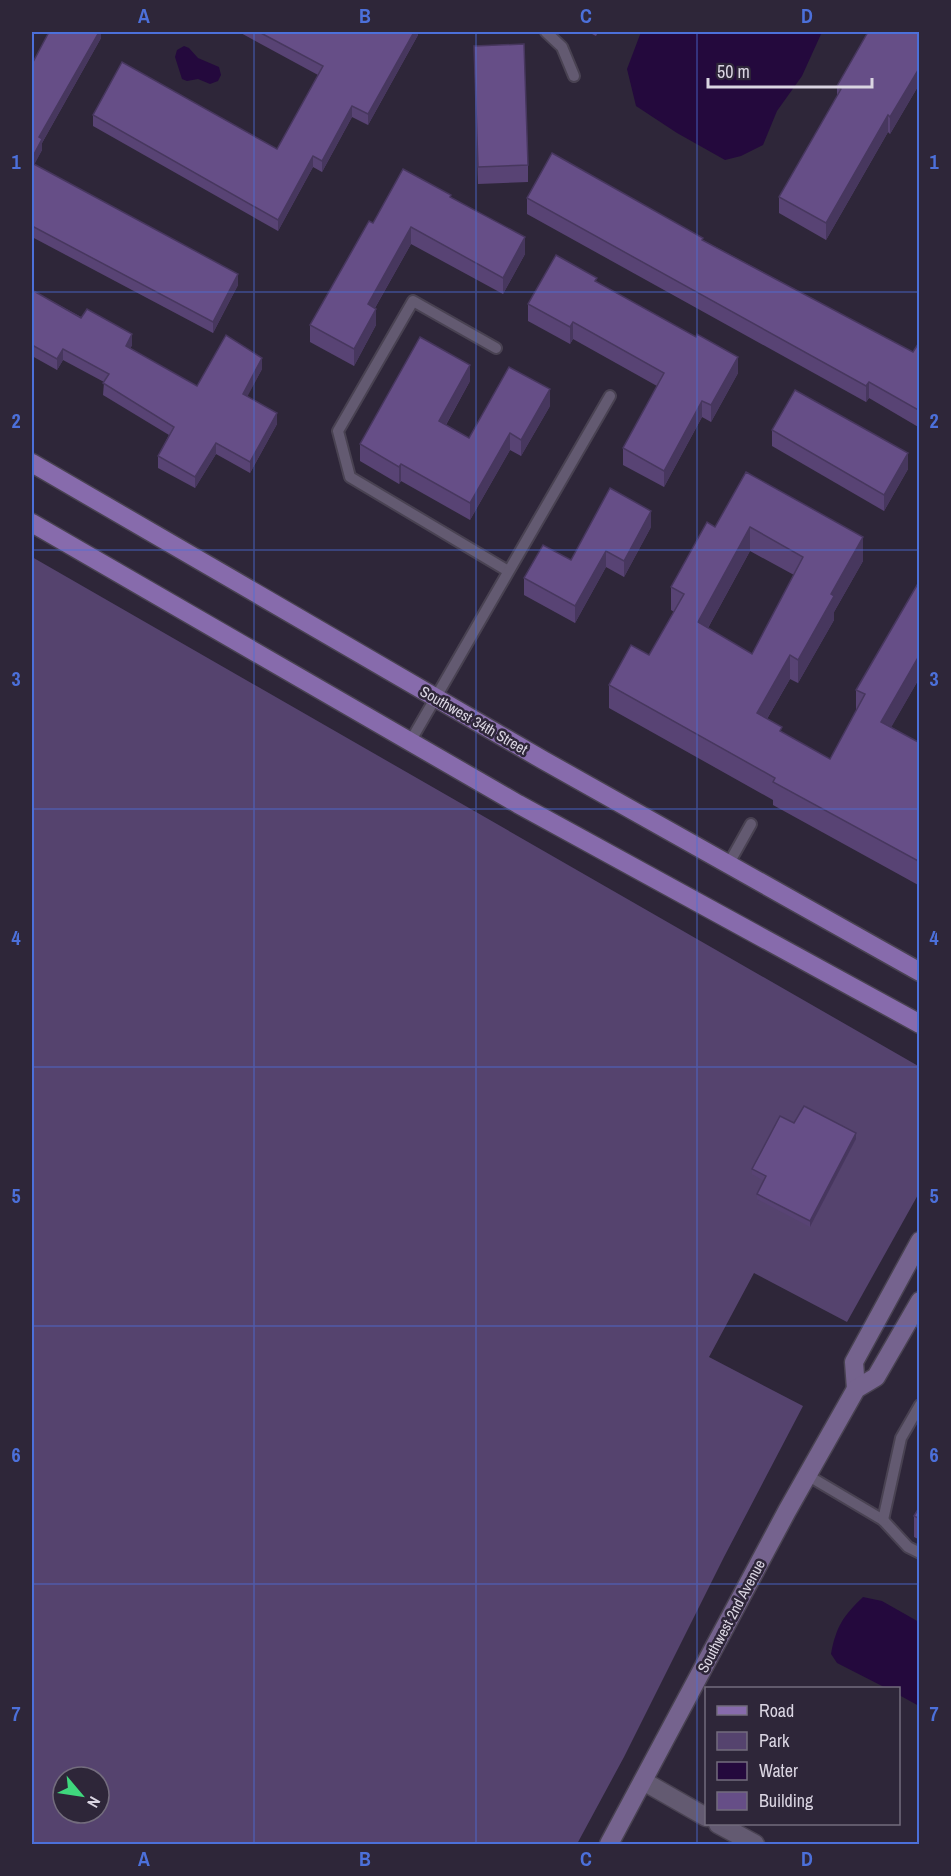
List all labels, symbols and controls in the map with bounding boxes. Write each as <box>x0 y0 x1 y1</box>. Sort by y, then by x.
text: A <box>138 2 150 29</box>
text: B <box>359 2 371 29</box>
text: C <box>580 2 592 29</box>
text: D <box>801 2 813 29</box>
scale bar <box>708 51 872 89</box>
text: 50 m <box>717 59 750 84</box>
text: 1 <box>11 148 21 175</box>
text: 1 <box>929 148 939 175</box>
text: 2 <box>11 407 21 434</box>
text: 2 <box>929 407 939 434</box>
text: 3 <box>11 665 21 692</box>
text: 3 <box>929 665 939 692</box>
street label: Southwest 34th Street <box>416 681 532 760</box>
text: 4 <box>11 924 21 951</box>
text: 4 <box>929 924 939 951</box>
text: 5 <box>11 1182 21 1209</box>
text: 5 <box>929 1182 939 1209</box>
text: 6 <box>11 1441 21 1468</box>
text: 6 <box>929 1441 939 1468</box>
street label: Southwest 2nd Avenue <box>692 1555 770 1676</box>
legend <box>705 1687 900 1825</box>
text: Road <box>759 1698 794 1723</box>
text: 7 <box>11 1700 21 1727</box>
text: 7 <box>929 1700 939 1727</box>
text: Park <box>759 1728 790 1753</box>
text: Water <box>759 1758 798 1783</box>
north arrow <box>51 1765 111 1825</box>
text: Building <box>759 1788 814 1813</box>
text: N <box>82 1793 106 1812</box>
text: A <box>138 1845 150 1872</box>
text: B <box>359 1845 371 1872</box>
text: C <box>580 1845 592 1872</box>
text: D <box>801 1845 813 1872</box>

